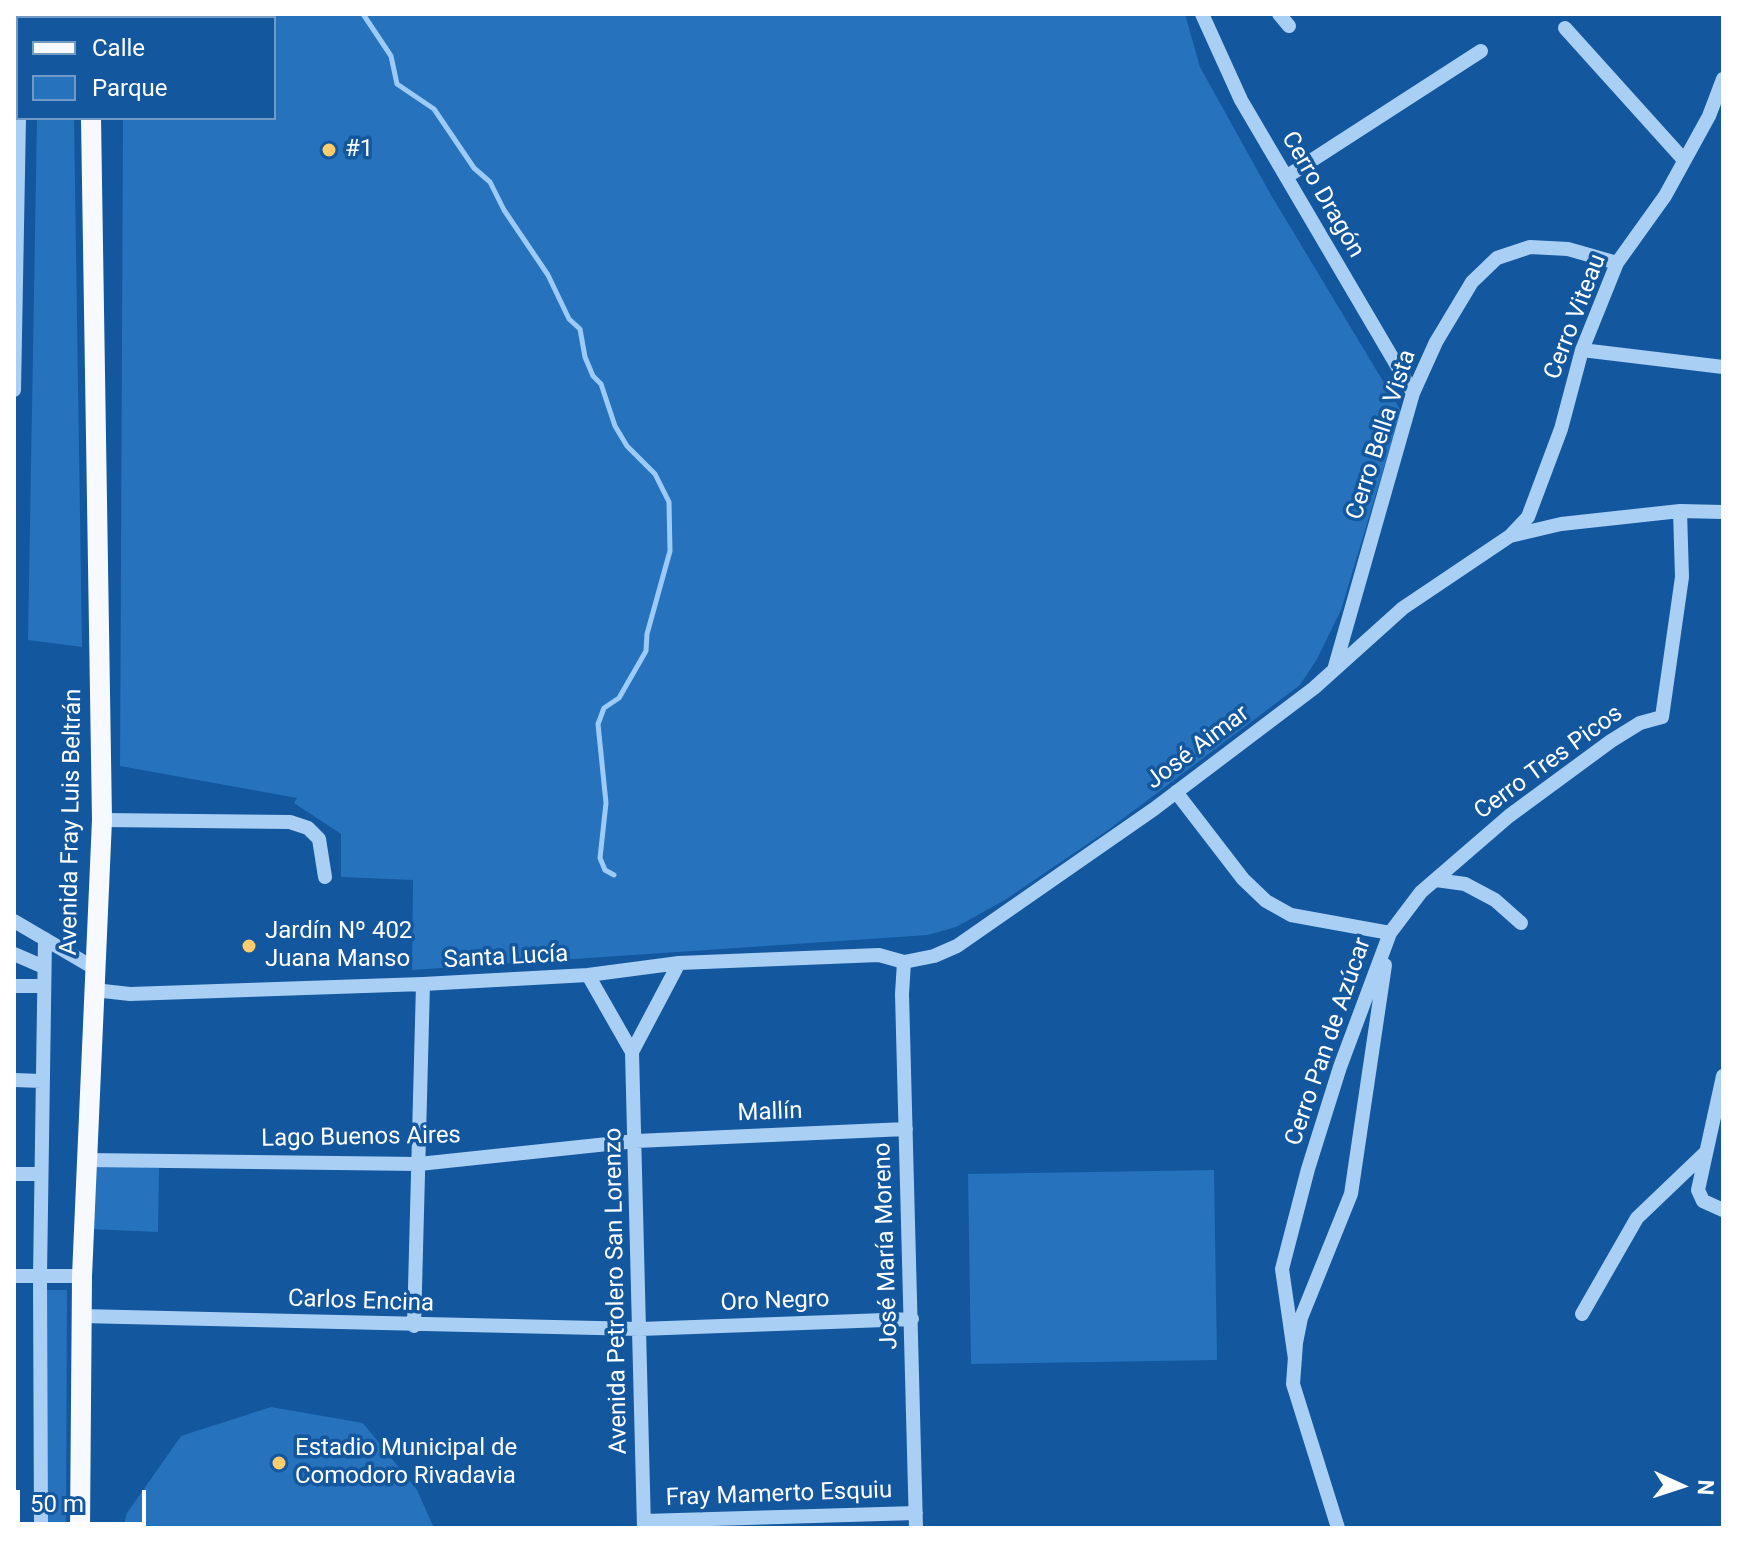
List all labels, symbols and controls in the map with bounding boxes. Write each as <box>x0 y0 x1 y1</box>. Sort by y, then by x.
legend <box>16 16 276 120</box>
text: Calle <box>92 34 145 62</box>
text: Parque <box>92 74 168 102</box>
street label: Cerro Dragón <box>1274 127 1370 263</box>
place label: #1 <box>345 136 373 164</box>
marker: #1 <box>320 141 338 159</box>
street label: Cerro Viteau <box>1539 250 1613 384</box>
street label: Cerro Bella Vista <box>1341 346 1423 524</box>
street label: Avenida Fray Luis Beltrán <box>55 688 89 956</box>
street label: José Aimar <box>1141 700 1255 796</box>
street label: Cerro Tres Picos <box>1469 700 1629 826</box>
place label: Jardín Nº 402 Juana Manso <box>265 918 412 974</box>
street label: Cerro Pan de Azúcar <box>1280 934 1378 1150</box>
marker: Jardín Nº 402 Juana Manso <box>240 937 258 955</box>
street label: Santa Lucía <box>443 940 569 976</box>
street label: Mallín <box>737 1097 803 1129</box>
street label: Lago Buenos Aires <box>261 1122 461 1154</box>
street label: Avenida Petrolero San Lorenzo <box>600 1127 634 1455</box>
street label: José María Moreno <box>869 1142 905 1350</box>
street label: Carlos Encina <box>287 1285 435 1319</box>
street label: Oro Negro <box>720 1286 830 1318</box>
place label: Estadio Municipal de Comodoro Rivadavia <box>295 1435 517 1491</box>
north arrow <box>1641 1446 1721 1526</box>
marker: Estadio Municipal de Comodoro Rivadavia <box>270 1454 288 1472</box>
scale bar <box>20 1474 150 1524</box>
street label: Fray Mamerto Esquiu <box>665 1477 893 1513</box>
text: N <box>1693 1479 1718 1496</box>
text: 50 m <box>30 1490 84 1518</box>

